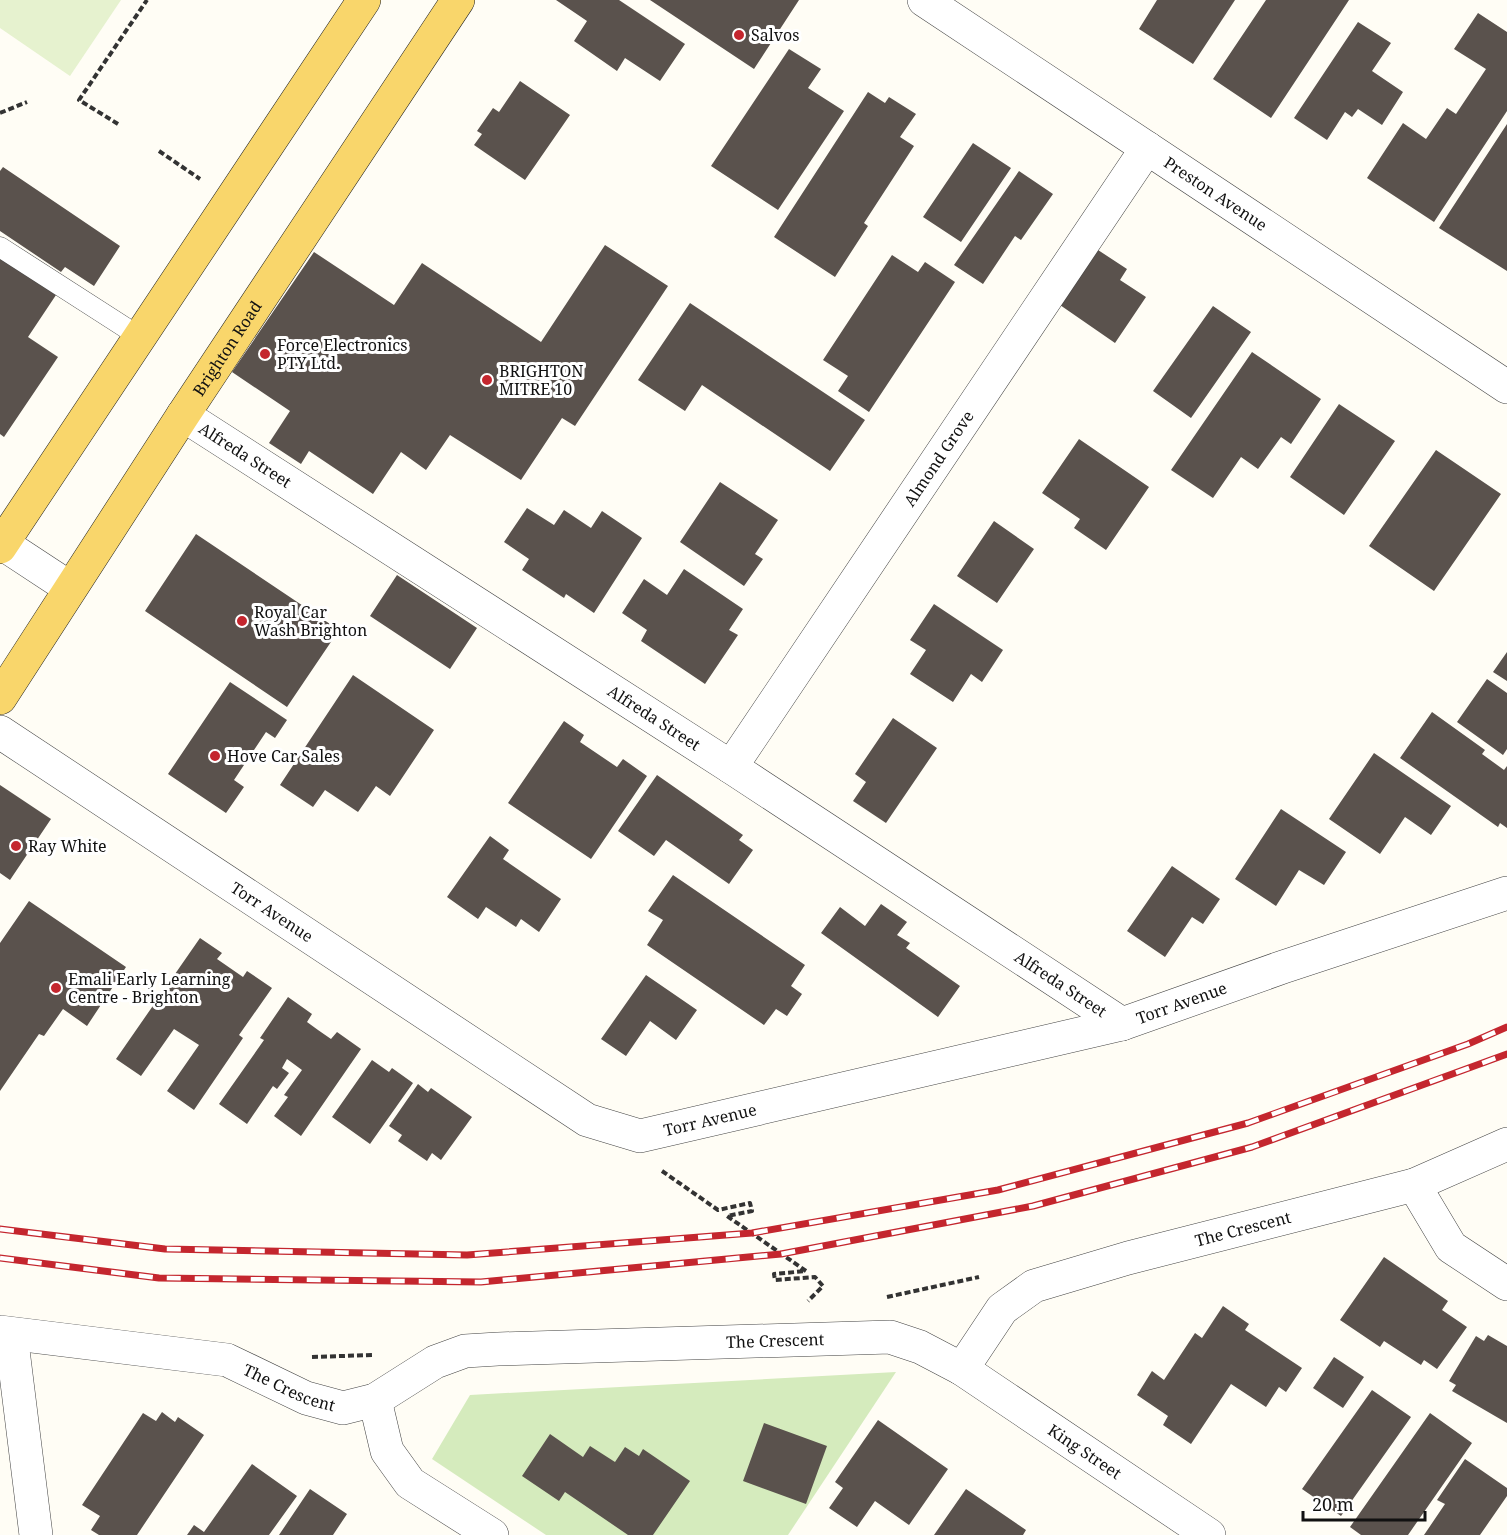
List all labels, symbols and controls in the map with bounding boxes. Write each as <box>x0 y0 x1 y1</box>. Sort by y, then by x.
place label: Salvos <box>751 24 799 46</box>
marker: Salvos <box>732 28 746 42</box>
street label: Preston Avenue <box>1160 151 1272 236</box>
street label: Brighton Road <box>188 296 267 400</box>
place label: Force Electronics PTY Ltd. <box>277 334 407 374</box>
marker: Force Electronics PTY Ltd. <box>258 347 272 361</box>
place label: BRIGHTON MITRE 10 <box>499 360 584 400</box>
marker: BRIGHTON MITRE 10 <box>480 373 494 387</box>
street label: Almond Grove <box>898 406 979 510</box>
street label: Alfreda Street <box>195 417 296 493</box>
place label: Royal Car Wash Brighton <box>254 601 367 641</box>
marker: Royal Car Wash Brighton <box>235 614 249 628</box>
street label: Alfreda Street <box>604 680 705 756</box>
place label: Hove Car Sales <box>227 745 340 767</box>
marker: Hove Car Sales <box>208 749 222 763</box>
place label: Ray White <box>28 835 107 857</box>
marker: Ray White <box>9 839 23 853</box>
street label: Torr Avenue <box>226 876 318 947</box>
street label: Alfreda Street <box>1011 945 1111 1022</box>
place label: Emali Early Learning Centre - Brighton <box>68 968 231 1008</box>
street label: Torr Avenue <box>1133 977 1230 1029</box>
marker: Emali Early Learning Centre - Brighton <box>49 981 63 995</box>
street label: Torr Avenue <box>661 1098 759 1141</box>
street label: The Crescent <box>1192 1206 1293 1252</box>
street label: The Crescent <box>726 1328 825 1353</box>
street label: The Crescent <box>239 1358 338 1416</box>
street label: King Street <box>1044 1419 1126 1484</box>
scale bar <box>1303 1484 1424 1522</box>
text: 20 m <box>1312 1492 1354 1516</box>

